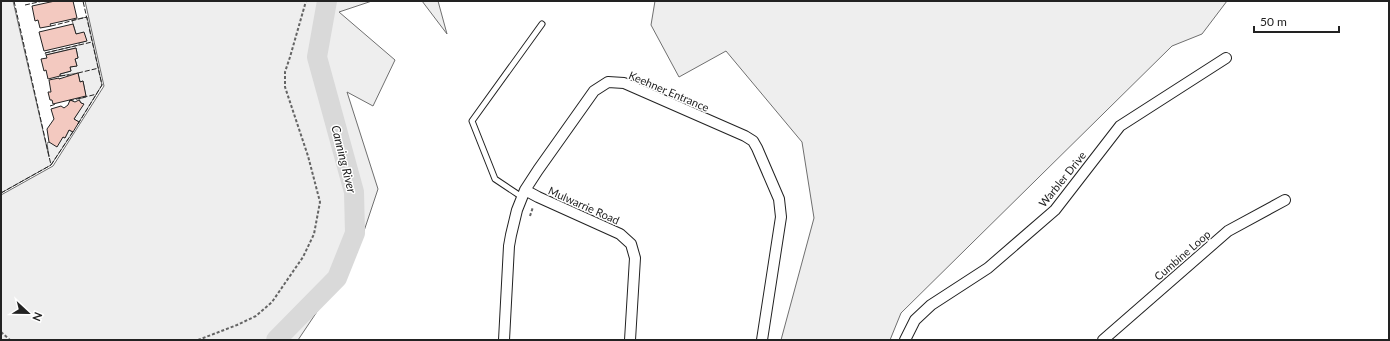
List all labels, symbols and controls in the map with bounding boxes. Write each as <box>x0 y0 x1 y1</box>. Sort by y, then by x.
scale bar <box>1254 8 1339 34</box>
text: 50 m <box>1260 14 1287 29</box>
street label: Keehner Entrance <box>627 68 711 114</box>
water label: Canning River <box>328 124 360 195</box>
street label: Warbler Drive <box>1036 148 1088 209</box>
street label: Mulwarrie Road <box>546 183 622 227</box>
street label: Cumbine Loop <box>1151 227 1213 283</box>
north arrow <box>8 293 48 333</box>
text: N <box>30 311 45 323</box>

